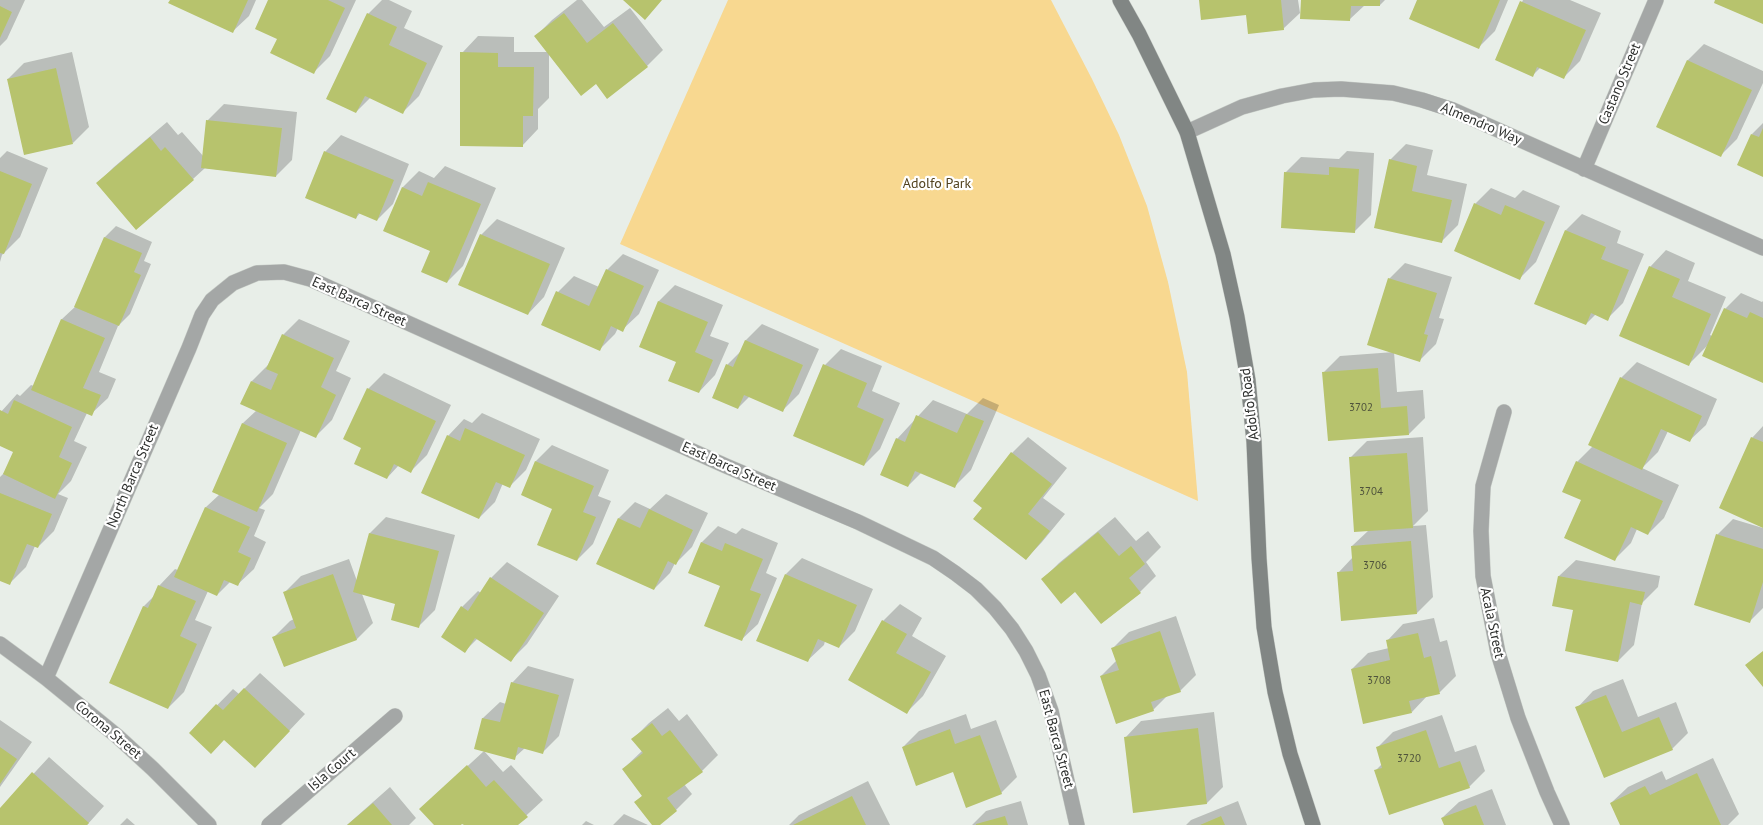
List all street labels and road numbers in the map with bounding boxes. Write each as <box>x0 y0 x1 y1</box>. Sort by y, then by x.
street label: Castano Street <box>1595 41 1645 127</box>
street label: Almendro Way <box>1438 99 1524 149</box>
street label: East Barca Street <box>309 274 409 330</box>
street label: Adolfo Road <box>1237 367 1263 441</box>
street label: North Barca Street <box>104 422 162 530</box>
street label: East Barca Street <box>679 439 779 495</box>
street label: Acala Street <box>1476 586 1508 660</box>
street label: East Barca Street <box>1035 688 1077 790</box>
street label: Corona Street <box>71 697 145 763</box>
street label: Isla Court <box>305 745 359 795</box>

